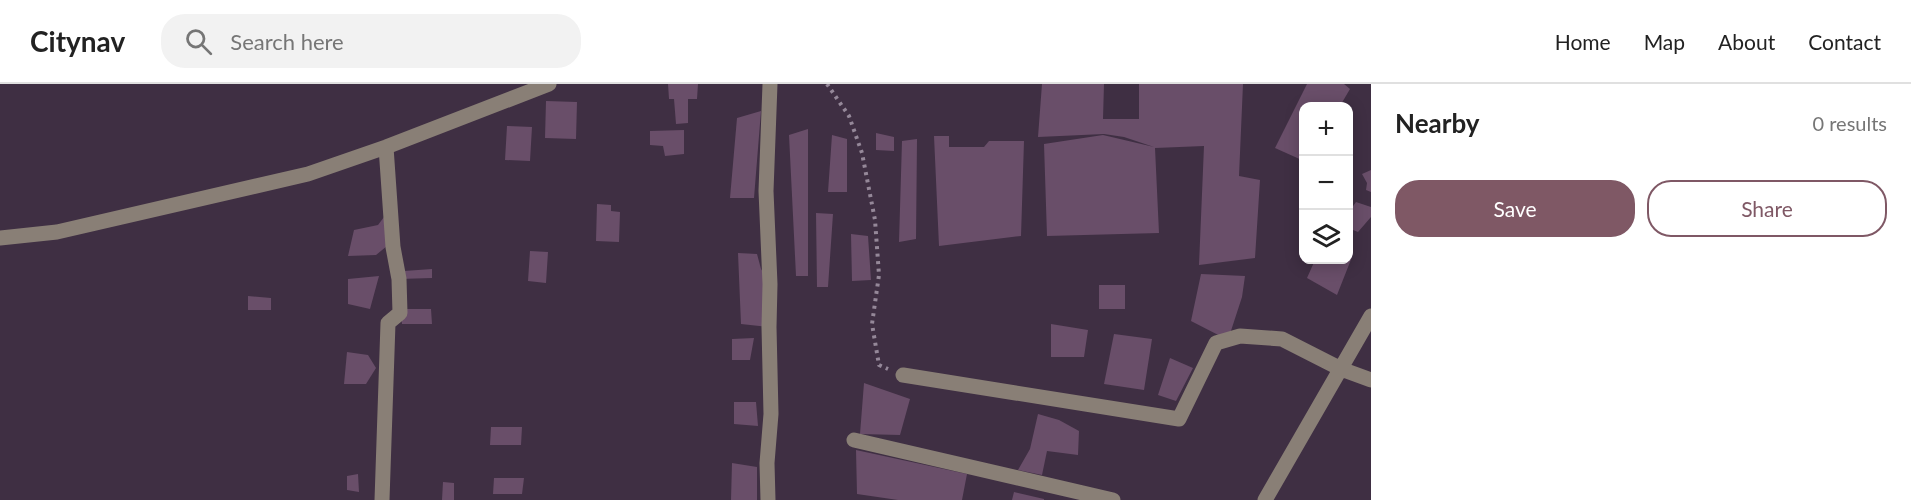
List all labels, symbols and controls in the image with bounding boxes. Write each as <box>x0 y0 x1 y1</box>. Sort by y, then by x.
search box <box>161 14 581 68</box>
text: Citynav <box>30 24 125 58</box>
icon: search <box>182 25 215 58</box>
text: Search here <box>230 28 344 55</box>
text: Home <box>1555 29 1611 54</box>
text: Map <box>1644 29 1685 54</box>
text: About <box>1718 29 1775 54</box>
text: Contact <box>1808 29 1881 54</box>
map controls <box>1299 102 1353 264</box>
button: + <box>1299 102 1353 156</box>
text: Nearby <box>1395 107 1480 139</box>
text: 0 results <box>1812 111 1887 135</box>
button: − <box>1299 156 1353 210</box>
button: Save <box>1395 180 1635 237</box>
button: Share <box>1647 180 1887 237</box>
button: layers <box>1299 210 1353 264</box>

